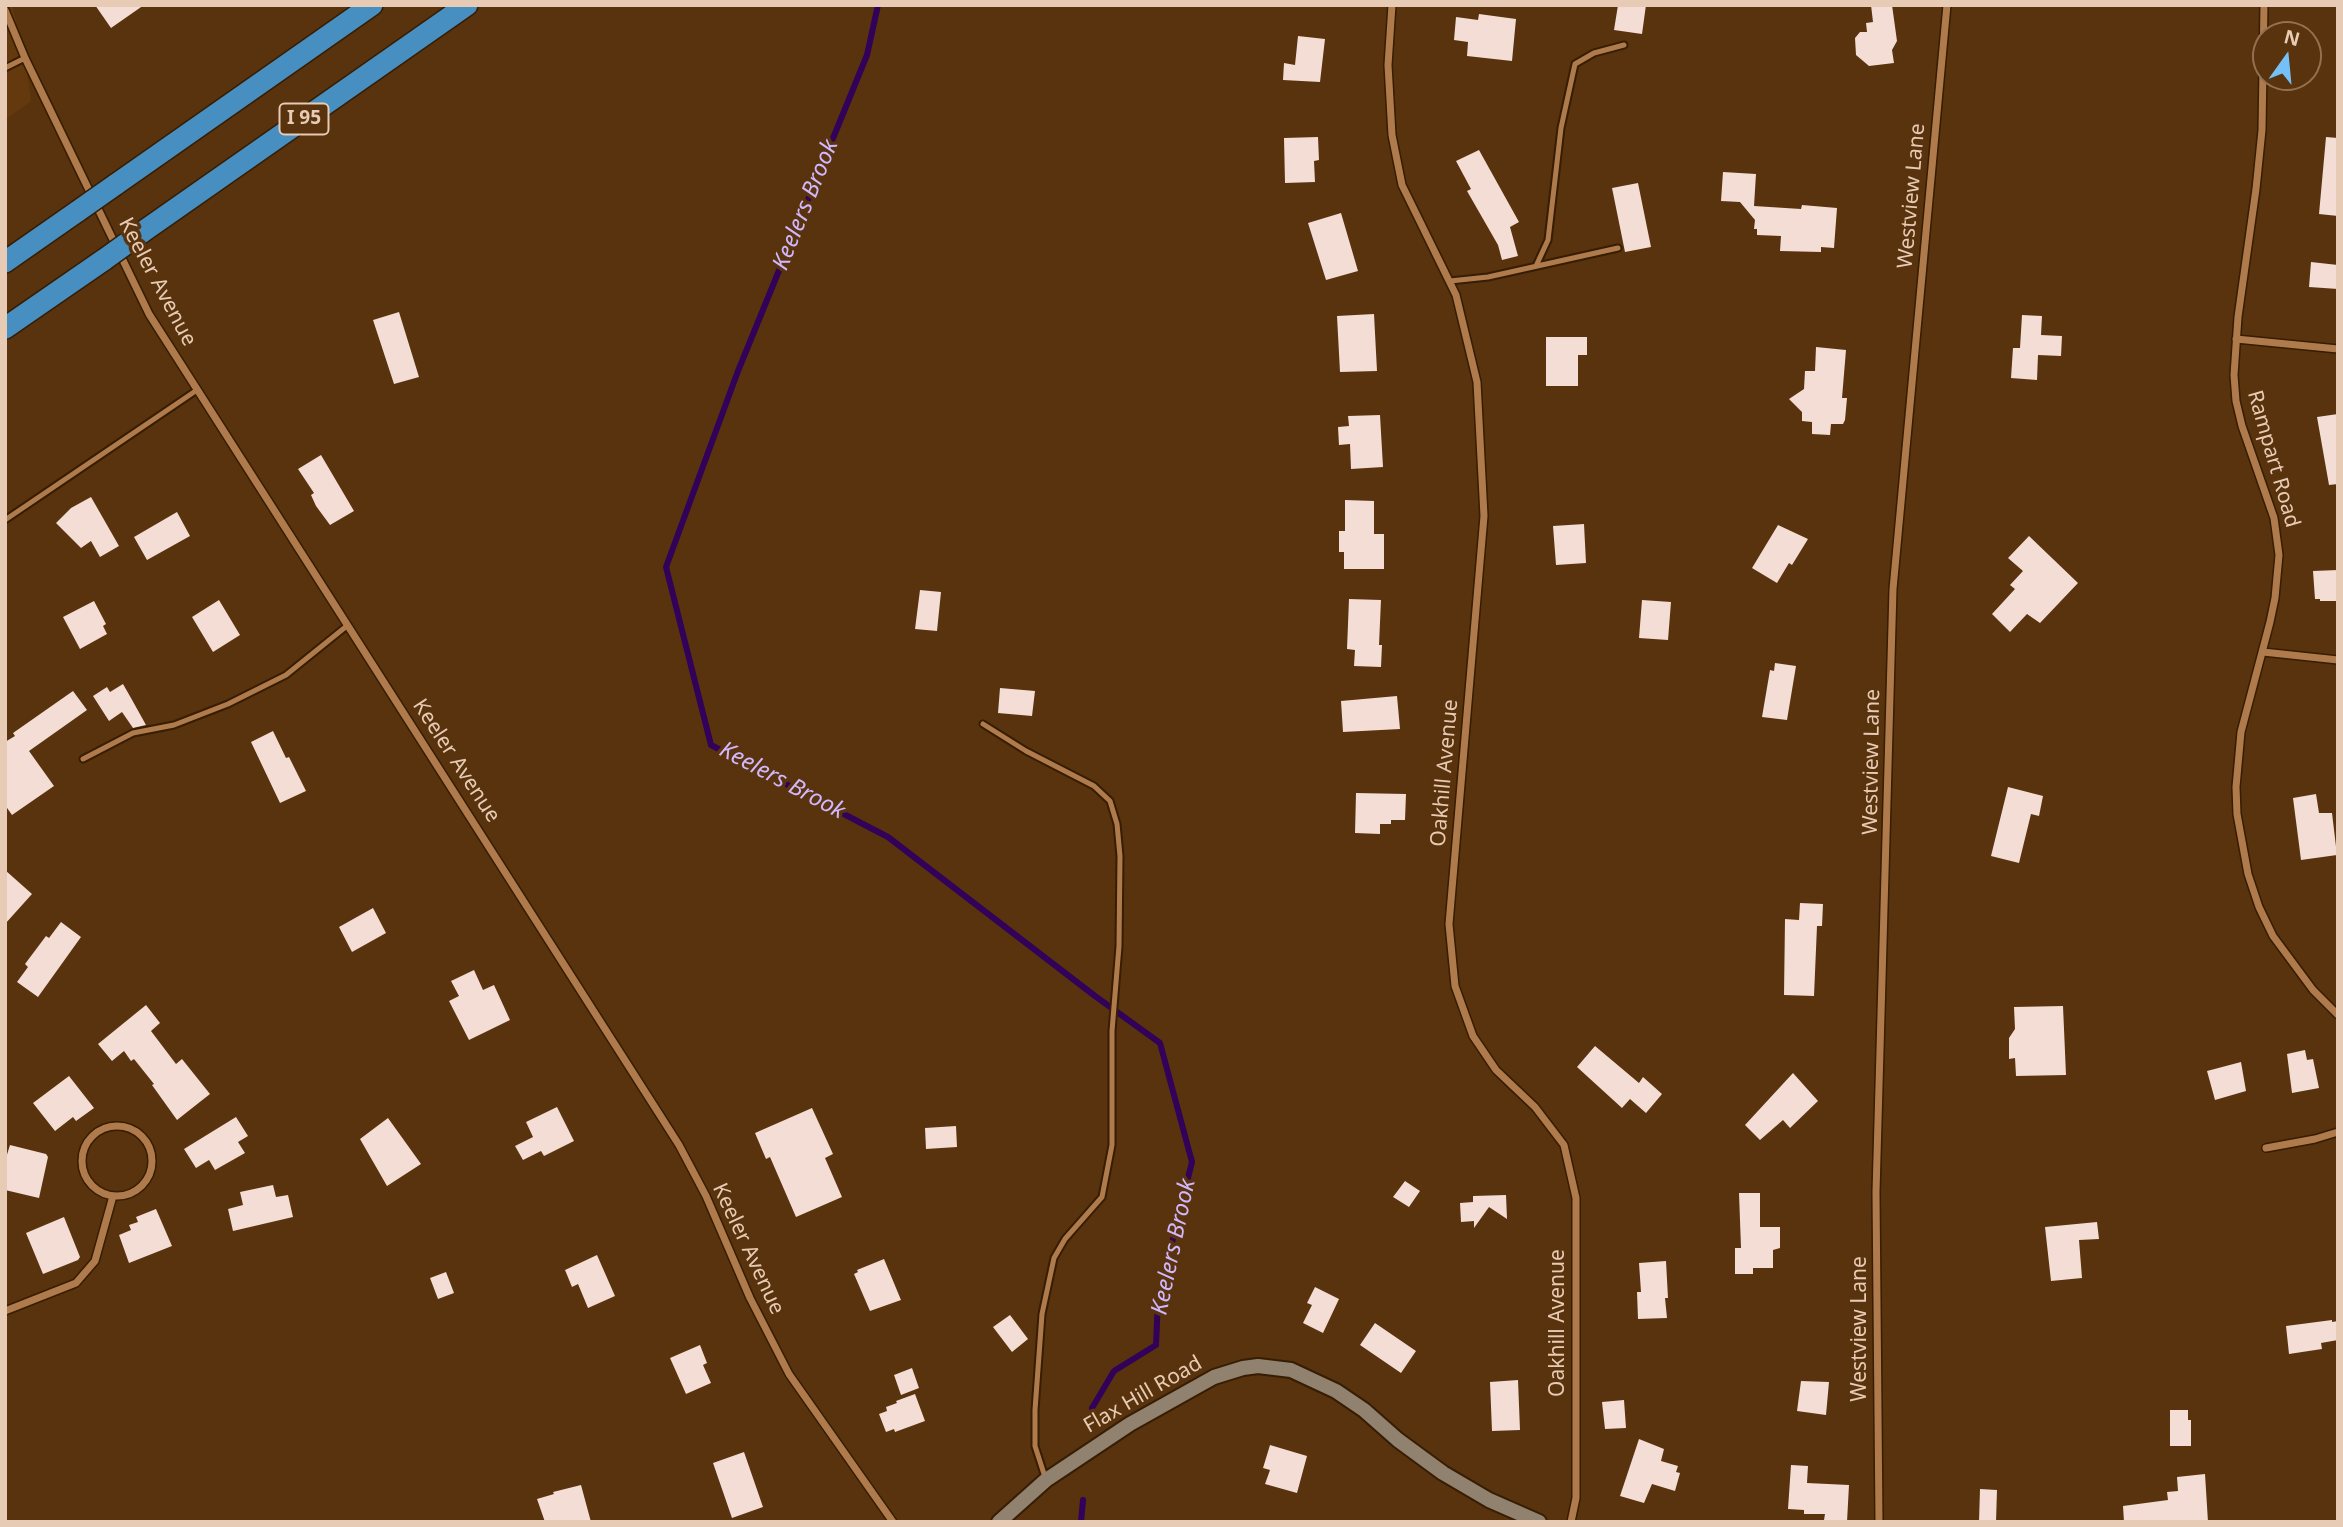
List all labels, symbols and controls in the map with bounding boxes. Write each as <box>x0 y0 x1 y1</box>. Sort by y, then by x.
north arrow <box>2252 21 2322 91</box>
text: N <box>2281 23 2303 52</box>
road number: I 95 <box>280 104 328 134</box>
street label: Westview Lane <box>1893 122 1931 270</box>
water label: Keelers Brook <box>767 136 845 274</box>
street label: Keeler Avenue <box>113 213 201 351</box>
street label: Rampart Road <box>2241 388 2305 530</box>
street label: Westview Lane <box>1858 689 1886 835</box>
street label: Keeler Avenue <box>407 695 505 827</box>
street label: Oakhill Avenue <box>1426 698 1464 848</box>
water label: Keelers Brook <box>715 736 849 826</box>
water label: Keelers Brook <box>1146 1177 1202 1317</box>
street label: Keeler Avenue <box>707 1179 789 1319</box>
street label: Oakhill Avenue <box>1545 1249 1571 1397</box>
street label: Westview Lane <box>1847 1256 1873 1402</box>
street label: Flax Hill Road <box>1079 1351 1207 1439</box>

